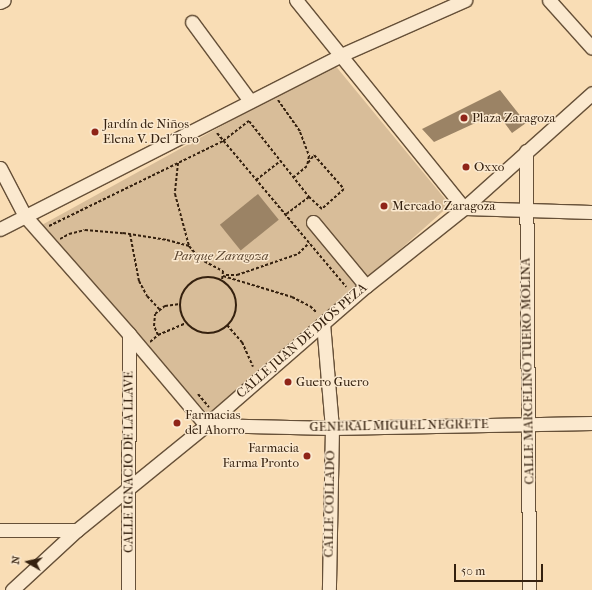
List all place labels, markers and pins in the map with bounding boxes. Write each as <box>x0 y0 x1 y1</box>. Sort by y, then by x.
place label: Plaza Zaragoza <box>472 110 556 126</box>
marker: Plaza Zaragoza <box>459 113 469 123</box>
place label: Jardín de Niños Elena V. Del Toro <box>103 117 199 148</box>
marker: Jardín de Niños Elena V. Del Toro <box>90 127 100 137</box>
place label: Oxxo <box>474 159 504 175</box>
marker: Oxxo <box>461 162 471 172</box>
place label: Mercado Zaragoza <box>392 198 495 214</box>
marker: Mercado Zaragoza <box>379 201 389 211</box>
place label: Guero Guero <box>296 374 369 390</box>
marker: Guero Guero <box>283 377 293 387</box>
place label: Farmacias del Ahorro <box>185 408 245 439</box>
marker: Farmacias del Ahorro <box>172 418 182 428</box>
place label: Farmacia Farma Pronto <box>222 441 299 472</box>
marker: Farmacia Farma Pronto <box>302 451 312 461</box>

